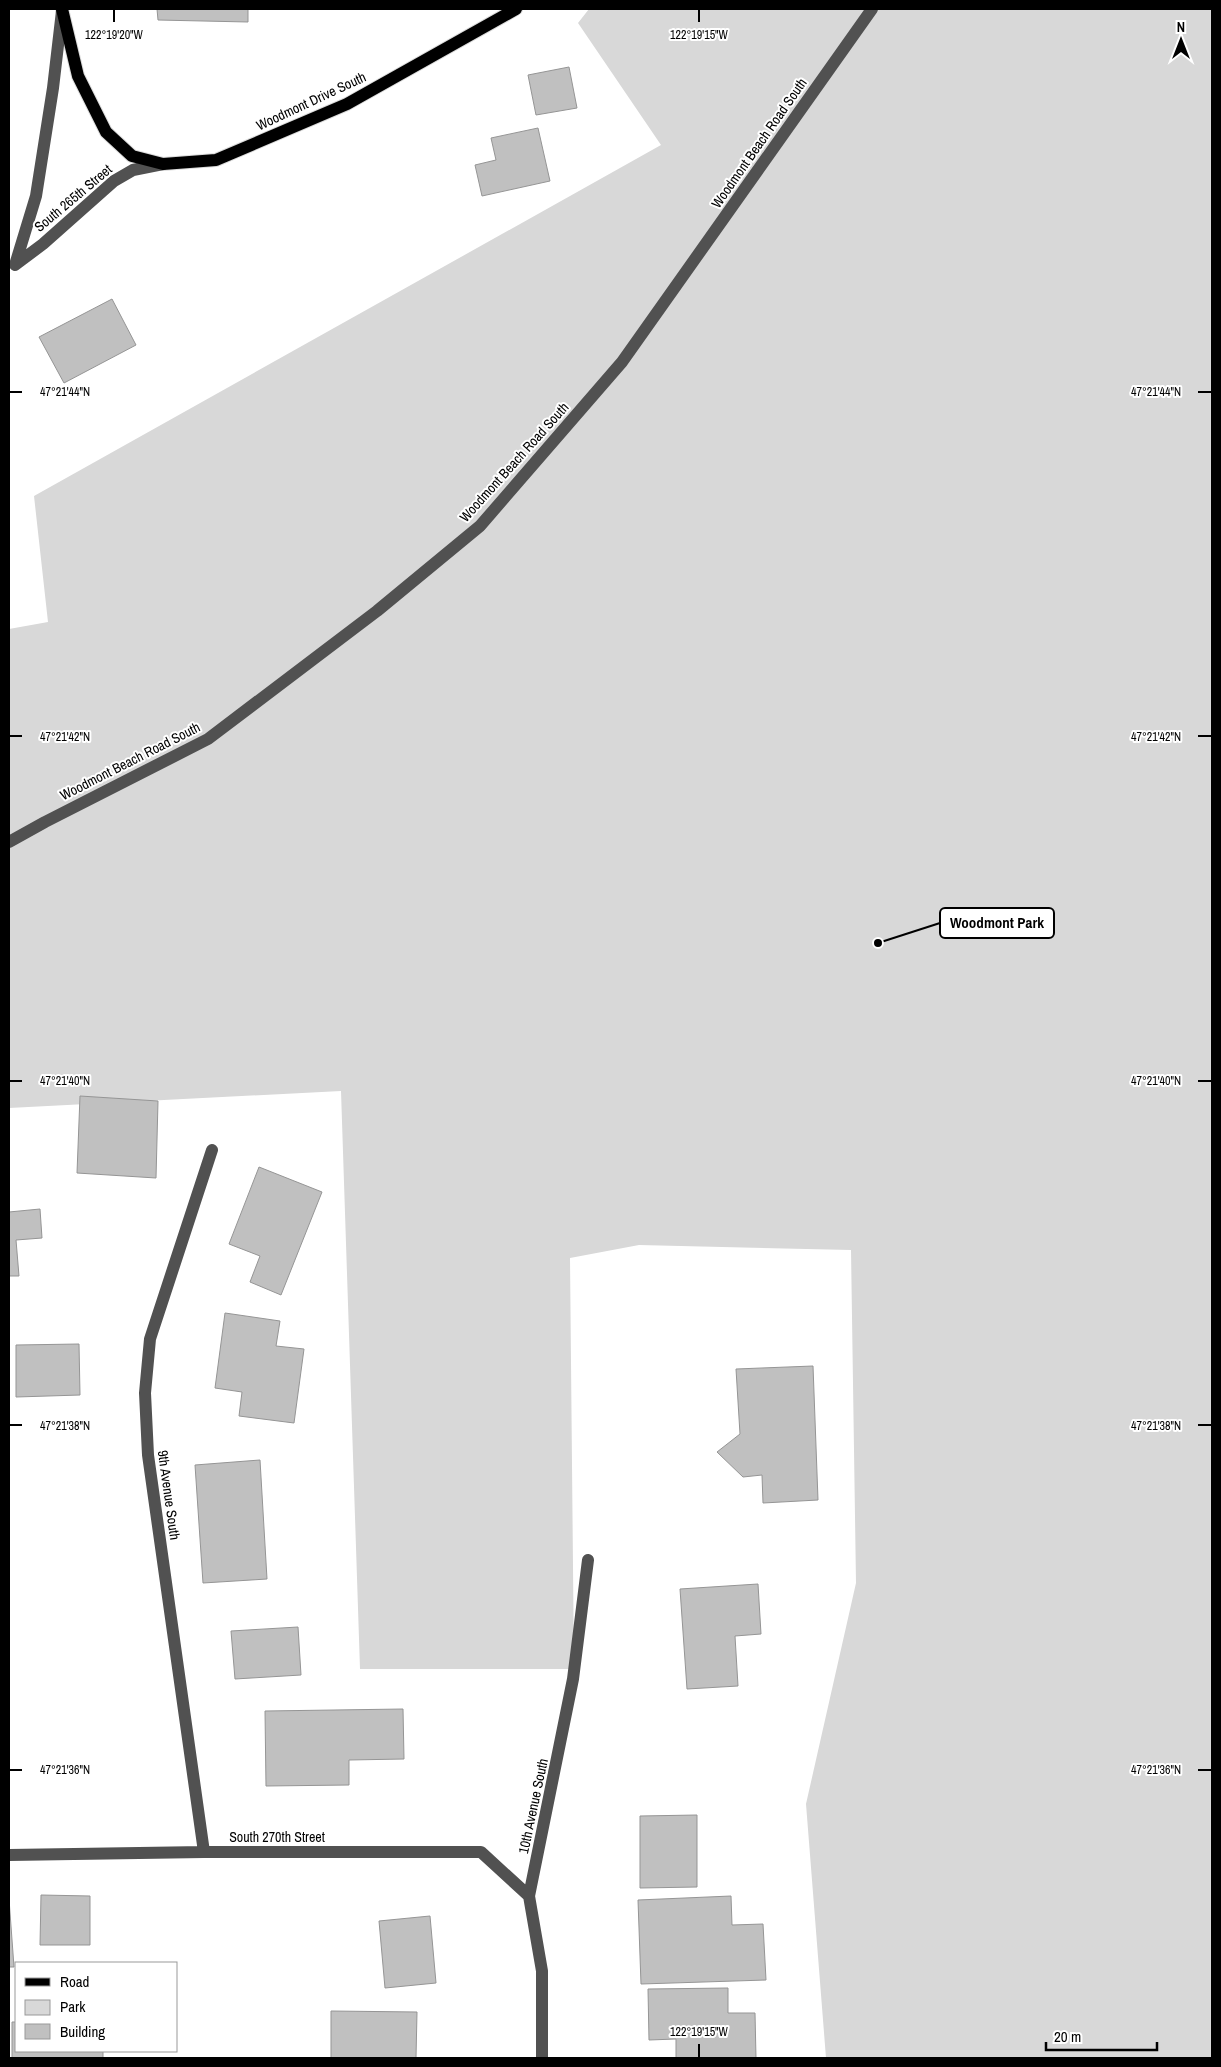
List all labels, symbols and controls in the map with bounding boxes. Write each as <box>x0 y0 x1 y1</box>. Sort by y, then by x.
north arrow <box>1156 15 1206 65</box>
text: N <box>1177 18 1185 36</box>
text: 122°19'20"W <box>85 27 144 43</box>
text: 122°19'15"W <box>670 27 729 43</box>
street label: Woodmont Drive South <box>253 68 369 134</box>
street label: Woodmont Beach Road South <box>707 74 811 212</box>
street label: South 265th Street <box>31 160 115 236</box>
text: 47°21'44"N <box>40 384 90 400</box>
text: 47°21'44"N <box>1131 384 1181 400</box>
street label: Woodmont Beach Road South <box>455 398 573 526</box>
street label: Woodmont Beach Road South <box>57 718 203 804</box>
text: 47°21'42"N <box>40 729 90 745</box>
text: 47°21'42"N <box>1131 729 1181 745</box>
callout: Woodmont Park <box>940 908 1054 938</box>
text: Woodmont Park <box>950 912 1044 933</box>
text: 47°21'40"N <box>40 1073 90 1089</box>
text: 47°21'40"N <box>1131 1073 1181 1089</box>
text: 47°21'38"N <box>40 1418 90 1434</box>
text: 47°21'38"N <box>1131 1418 1181 1434</box>
street label: 9th Avenue South <box>154 1449 184 1541</box>
street label: 10th Avenue South <box>514 1757 552 1855</box>
text: 47°21'36"N <box>40 1762 90 1778</box>
text: 47°21'36"N <box>1131 1762 1181 1778</box>
street label: South 270th Street <box>229 1828 325 1846</box>
legend <box>15 1962 178 2052</box>
text: Road <box>60 1971 89 1992</box>
text: Park <box>60 1996 86 2017</box>
scale bar <box>1046 2020 1157 2052</box>
text: Building <box>60 2021 105 2042</box>
text: 122°19'15"W <box>670 2024 729 2040</box>
text: 20 m <box>1054 2026 1081 2047</box>

